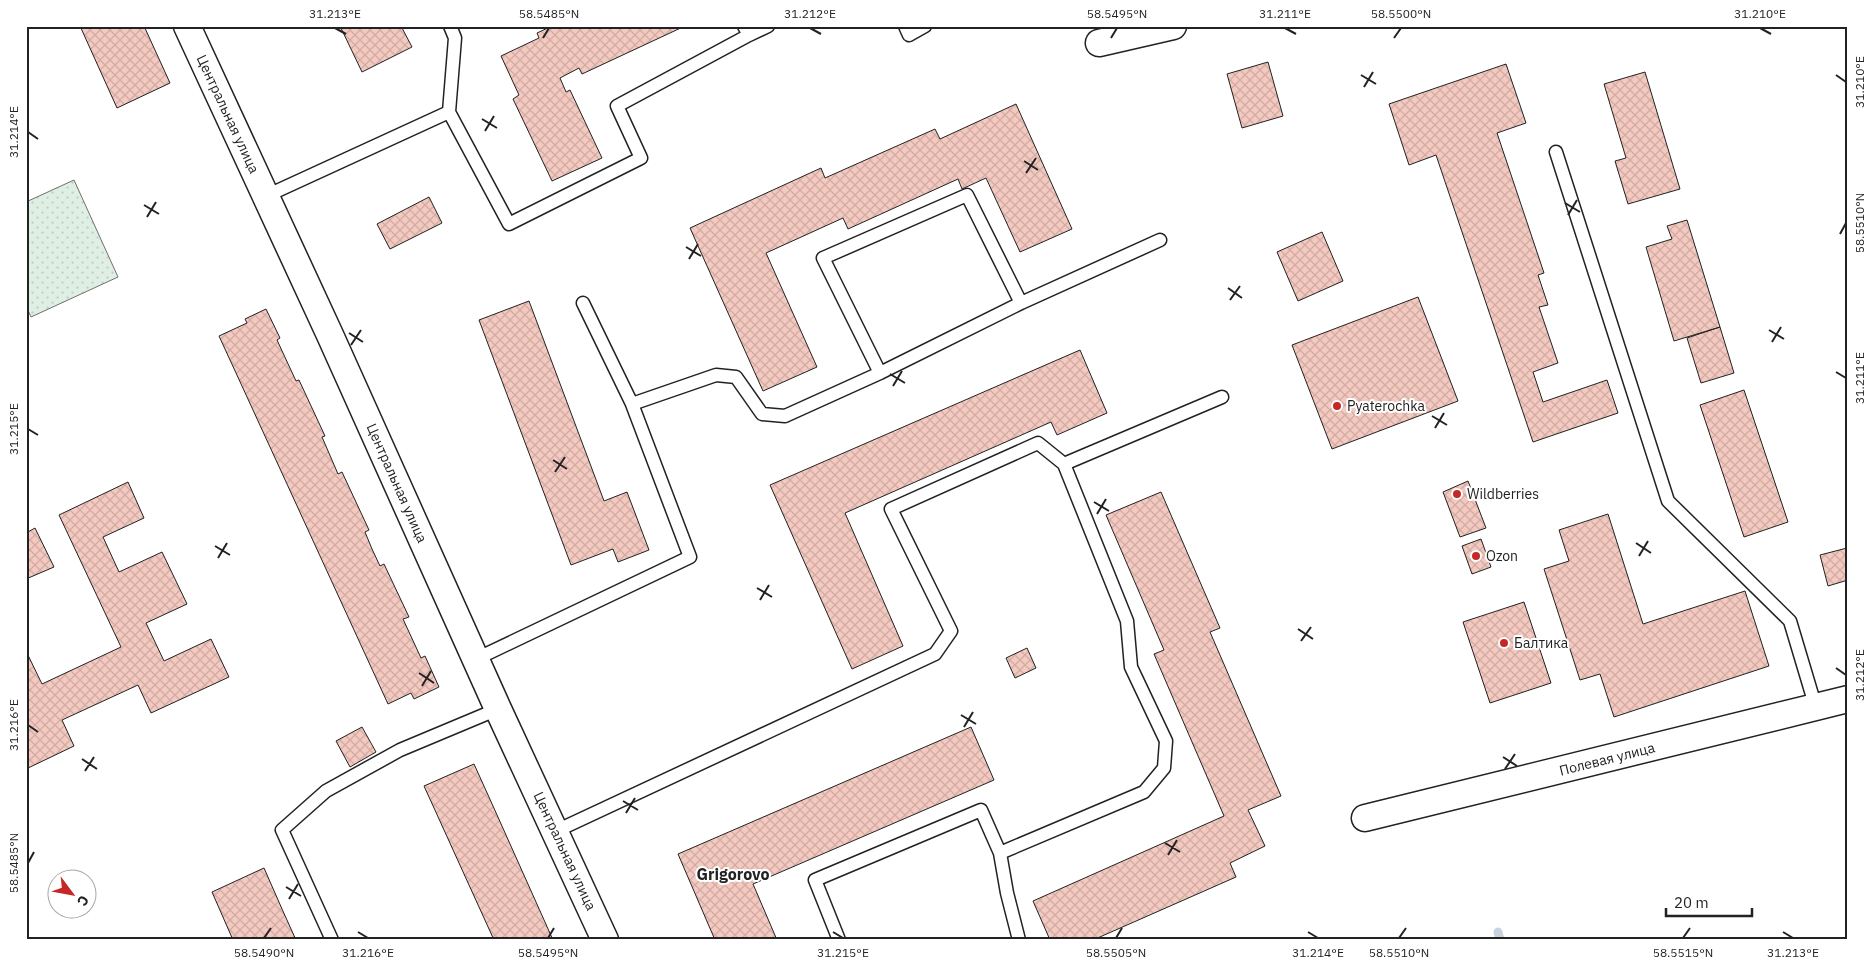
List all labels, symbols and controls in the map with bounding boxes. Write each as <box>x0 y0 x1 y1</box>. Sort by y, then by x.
text: 31.213°E <box>309 6 361 21</box>
text: 58.5485°N <box>519 6 579 21</box>
text: 31.212°E <box>784 6 836 21</box>
text: 58.5495°N <box>1087 6 1147 21</box>
text: 31.211°E <box>1259 6 1311 21</box>
text: 58.5500°N <box>1371 6 1431 21</box>
text: 31.210°E <box>1734 6 1786 21</box>
street label: Центральная улица <box>193 52 264 177</box>
text: 31.210°E <box>1852 56 1867 108</box>
text: 31.214°E <box>6 106 21 158</box>
text: 58.5510°N <box>1852 193 1867 253</box>
text: 31.211°E <box>1852 352 1867 404</box>
place label: Pyaterochka <box>1347 397 1426 415</box>
marker: Pyaterochka <box>1331 400 1343 412</box>
text: 31.215°E <box>6 403 21 455</box>
street label: Центральная улица <box>363 420 432 546</box>
place label: Wildberries <box>1467 485 1539 503</box>
marker: Wildberries <box>1451 488 1463 500</box>
place label: Ozon <box>1486 547 1518 565</box>
marker: Ozon <box>1470 550 1482 562</box>
place label: Балтика <box>1514 634 1569 652</box>
marker: Балтика <box>1498 637 1510 649</box>
text: 31.212°E <box>1852 649 1867 701</box>
text: 31.216°E <box>6 699 21 751</box>
street label: Полевая улица <box>1557 738 1657 780</box>
street label: Центральная улица <box>530 789 601 914</box>
text: 58.5485°N <box>6 833 21 893</box>
district label: Grigorovo <box>696 864 770 884</box>
north arrow <box>48 868 98 918</box>
scale bar <box>1666 886 1753 918</box>
text: С <box>73 892 93 910</box>
text: 20 m <box>1674 893 1709 912</box>
text: 58.5490°N <box>234 945 294 960</box>
text: 31.216°E <box>342 945 394 960</box>
text: 58.5495°N <box>518 945 578 960</box>
text: 31.215°E <box>817 945 869 960</box>
text: 58.5505°N <box>1086 945 1146 960</box>
text: 31.214°E <box>1292 945 1344 960</box>
text: 58.5510°N <box>1369 945 1429 960</box>
text: 58.5515°N <box>1653 945 1713 960</box>
text: 31.213°E <box>1767 945 1819 960</box>

